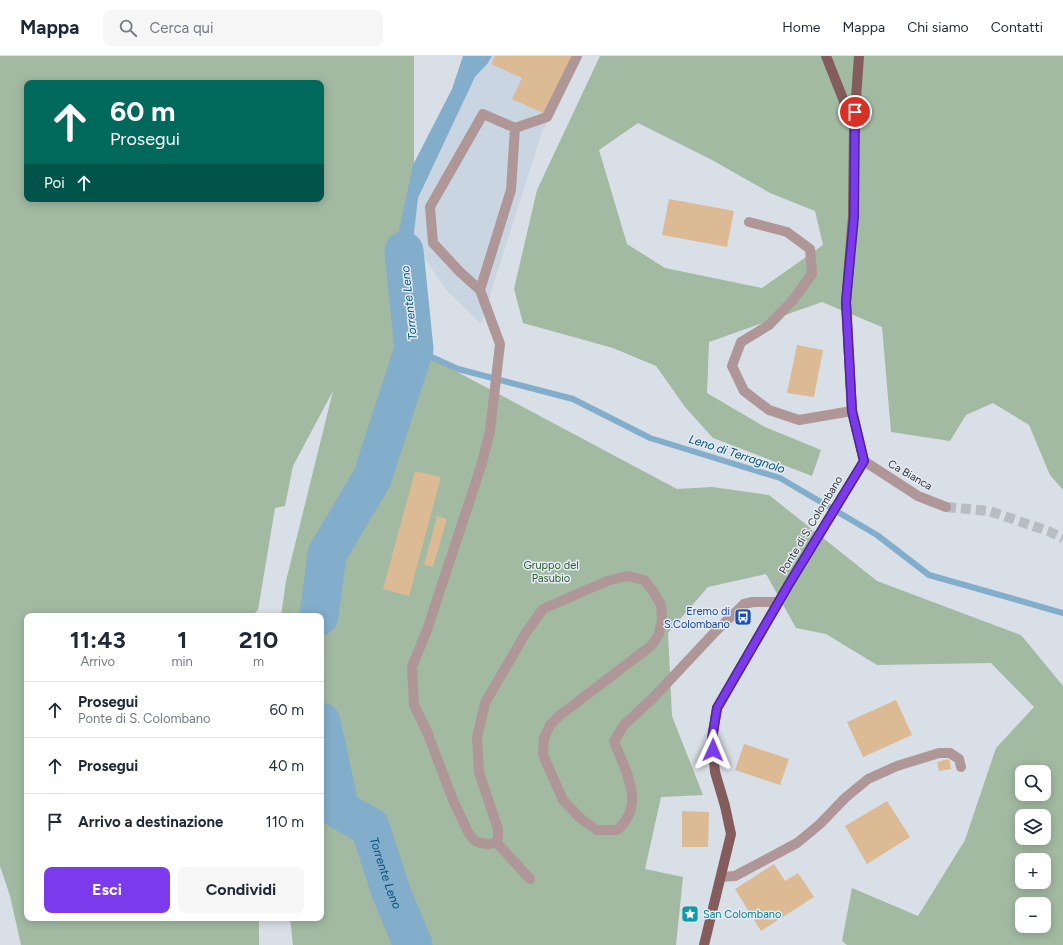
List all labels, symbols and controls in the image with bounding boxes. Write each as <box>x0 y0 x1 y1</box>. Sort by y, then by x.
search box <box>103 10 383 46</box>
text: Mappa <box>20 16 79 39</box>
icon: search <box>117 17 139 39</box>
text: Cerca qui <box>149 19 213 37</box>
text: Home <box>782 19 821 36</box>
text: Mappa <box>843 19 885 36</box>
text: Chi siamo <box>907 19 969 36</box>
text: Contatti <box>991 19 1043 36</box>
text: 60 m <box>110 94 175 128</box>
pin <box>838 95 872 129</box>
icon: ahead <box>44 96 96 148</box>
icon: arrive <box>844 101 866 123</box>
text: Prosegui <box>110 128 180 150</box>
icon: ahead <box>73 172 95 194</box>
text: Poi <box>44 174 65 192</box>
water label: Torrente Leno <box>398 265 420 341</box>
water label: Leno di Terragnolo <box>687 432 787 476</box>
street label: Ca Bianca <box>886 457 934 493</box>
street label: Ponte di S. Colombano <box>777 474 845 576</box>
park label: Gruppo del Pasubio <box>523 559 579 585</box>
place label: Eremo di S.Colombano <box>664 605 730 631</box>
bus stop icon: Eremo di S.Colombano <box>733 607 753 627</box>
text: 11:43 <box>70 625 126 654</box>
text: 1 <box>177 625 187 654</box>
text: 210 <box>239 625 278 654</box>
text: Arrivo <box>80 654 115 669</box>
text: min <box>172 654 193 669</box>
text: m <box>253 654 264 669</box>
text: Prosegui <box>78 693 138 711</box>
icon: ahead <box>44 699 66 721</box>
text: 60 m <box>269 701 304 719</box>
text: Ponte di S. Colombano <box>78 711 211 726</box>
position arrow <box>692 729 734 771</box>
icon: ahead <box>44 755 66 777</box>
text: Prosegui <box>78 757 138 775</box>
text: 40 m <box>269 757 304 775</box>
map controls <box>1015 765 1051 933</box>
button: search <box>1015 765 1051 801</box>
button: layers <box>1015 809 1051 845</box>
icon: arrive <box>44 811 66 833</box>
text: Arrivo a destinazione <box>78 813 223 831</box>
text: 110 m <box>266 813 304 831</box>
water label: Torrente Leno <box>367 835 404 911</box>
button: + <box>1015 853 1051 889</box>
button: Esci <box>44 867 170 913</box>
button: Condividi <box>178 867 304 913</box>
button: − <box>1015 897 1051 933</box>
place icon: San Colombano <box>680 904 700 924</box>
place label: San Colombano <box>703 908 781 921</box>

